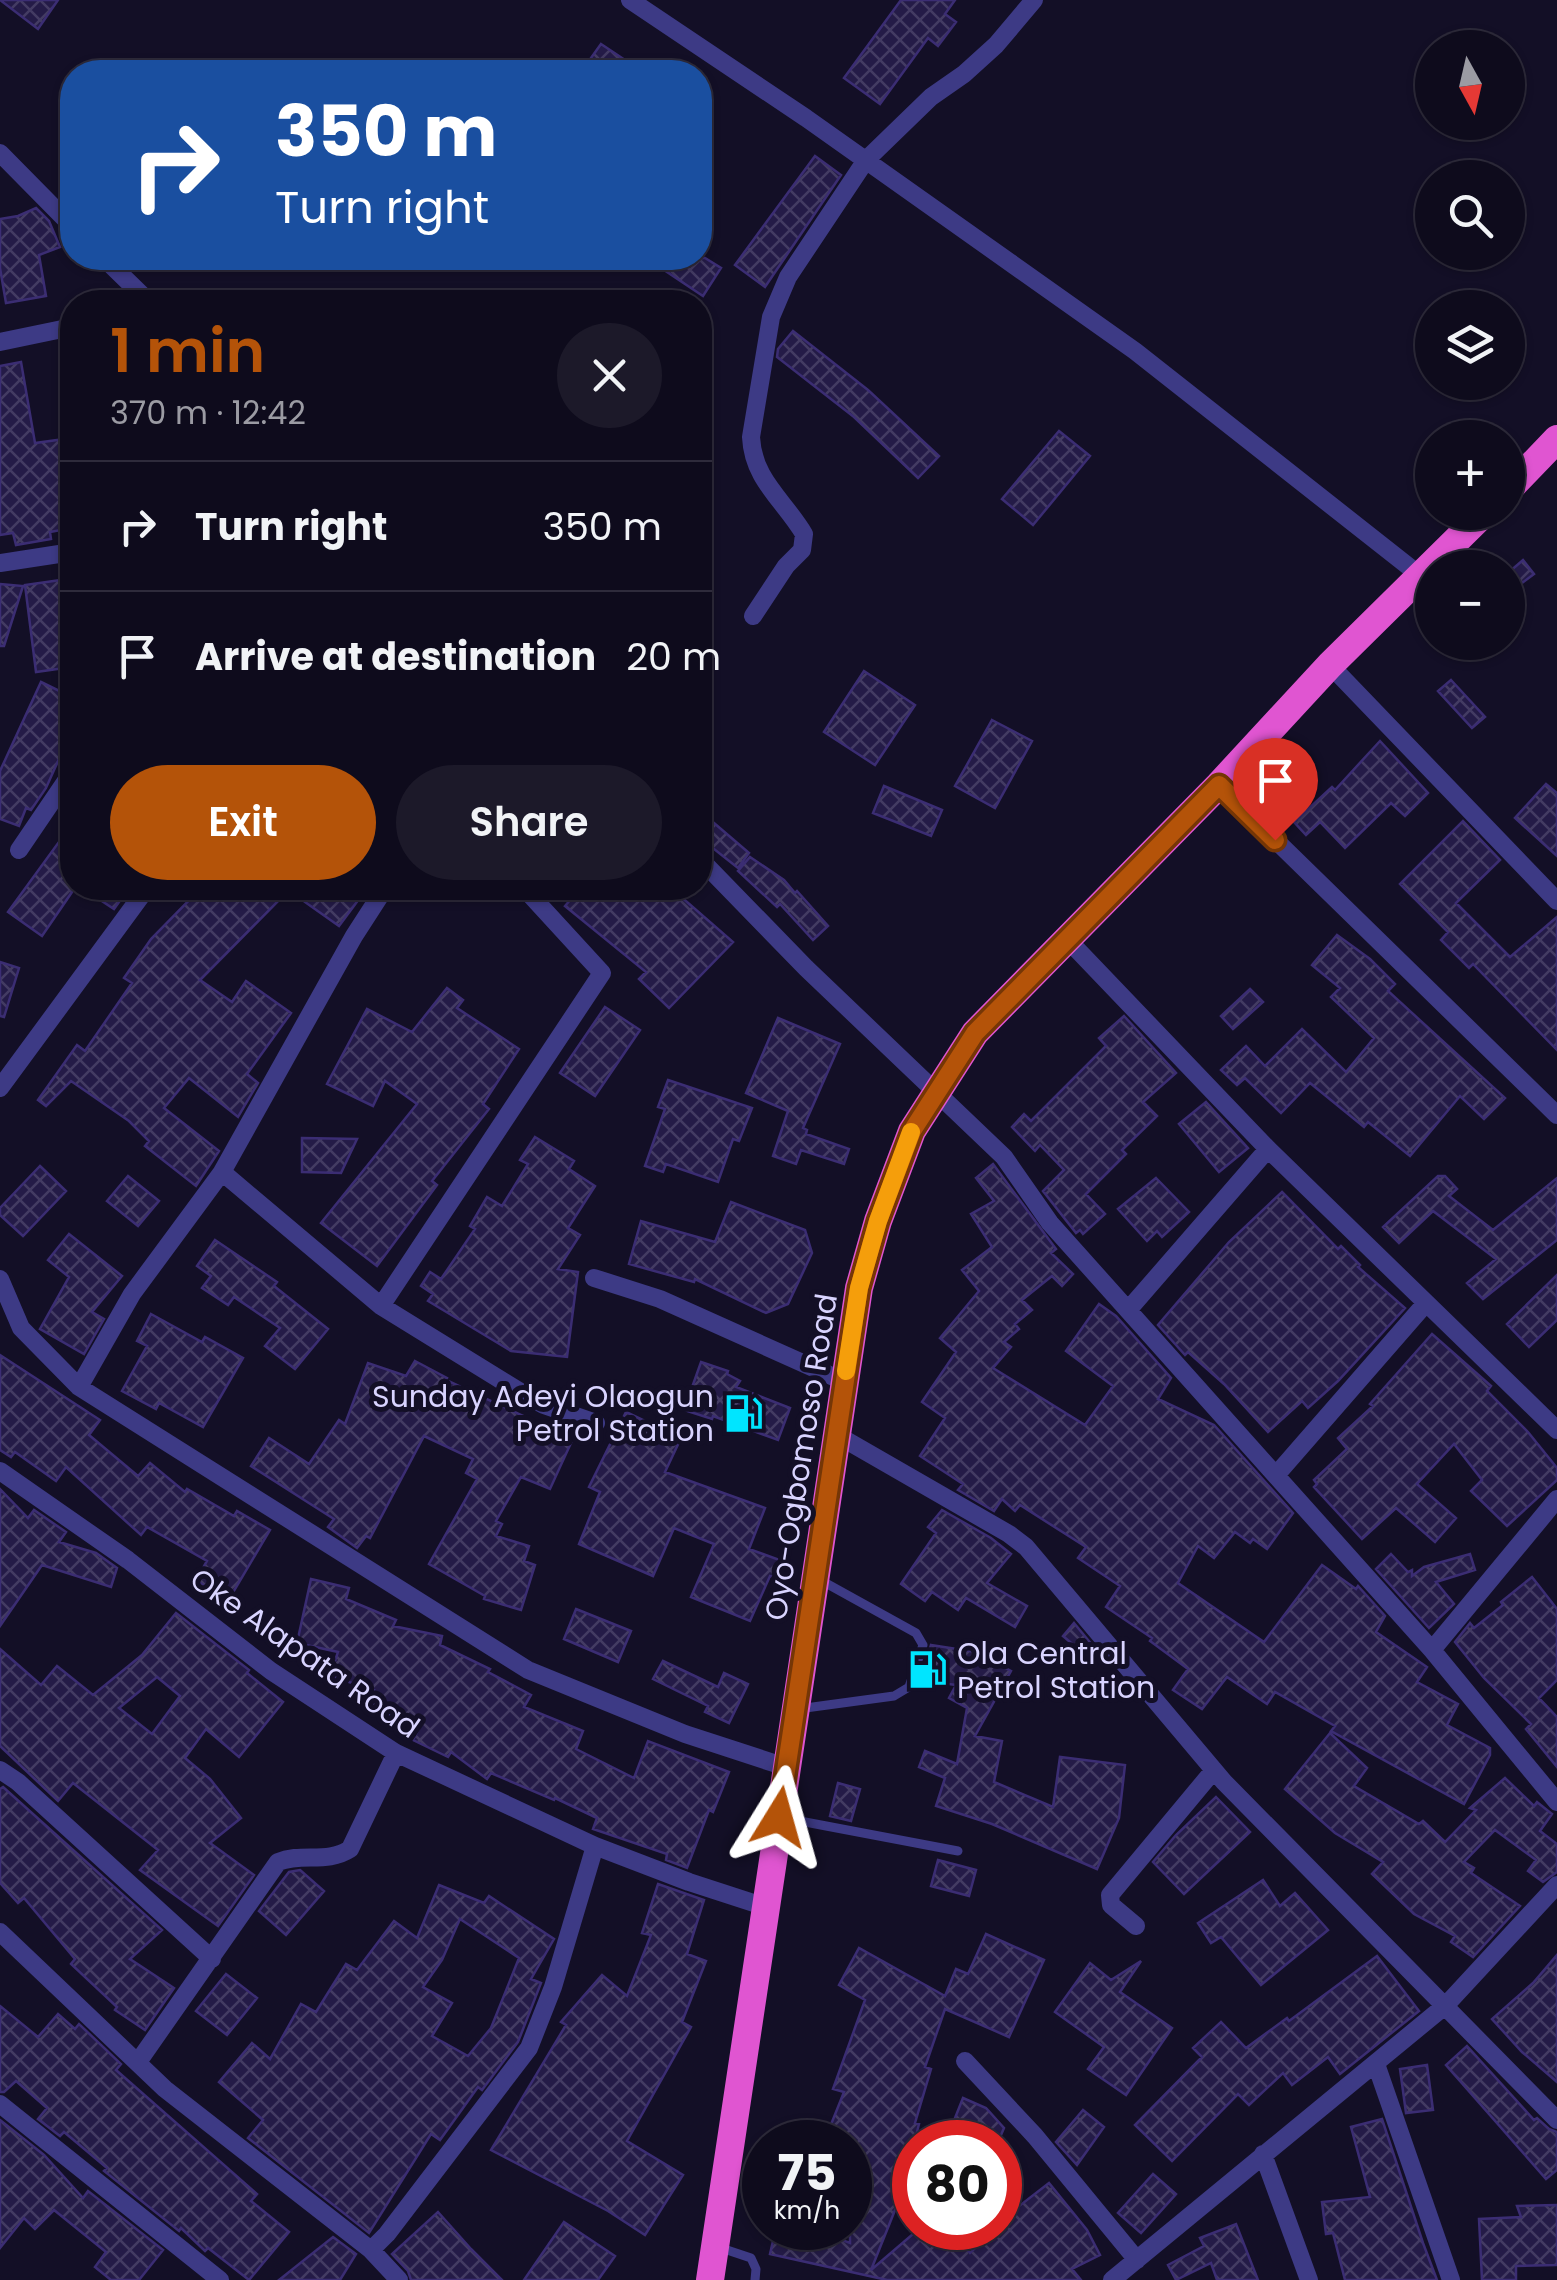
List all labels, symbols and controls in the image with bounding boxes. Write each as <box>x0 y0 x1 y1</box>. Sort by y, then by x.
north arrow <box>1415 30 1525 140</box>
map controls <box>1415 30 1525 660</box>
text: 350 m <box>275 82 497 181</box>
icon: right <box>110 100 240 230</box>
button: search <box>1415 160 1525 270</box>
text: Turn right <box>275 176 489 239</box>
button: layers <box>1415 290 1525 400</box>
text: 1 min <box>110 309 265 393</box>
button: close <box>557 323 662 428</box>
text: 370 m · 12:42 <box>110 390 306 435</box>
button: + <box>1415 420 1525 530</box>
icon: right <box>110 499 165 554</box>
text: Turn right <box>195 500 387 553</box>
text: 350 m <box>543 500 662 553</box>
button: − <box>1415 550 1525 660</box>
icon: arrive <box>110 629 165 684</box>
text: Arrive at destination <box>195 630 596 683</box>
text: 20 m <box>626 630 721 683</box>
pin <box>1233 738 1318 841</box>
icon: arrive <box>1248 753 1303 808</box>
button: Exit <box>110 765 376 880</box>
button: Share <box>396 765 662 880</box>
street label: Oyo-Ogbomoso Road <box>754 1290 848 1624</box>
place label: Sunday Adeyi Olaogun Petrol Station <box>372 1375 714 1452</box>
fuel station icon: Sunday Adeyi Olaogun Petrol Station <box>723 1392 765 1434</box>
street label: Oke Alapata Road <box>182 1558 428 1748</box>
place label: Ola Central Petrol Station <box>957 1632 1155 1709</box>
fuel station icon: Ola Central Petrol Station <box>906 1649 948 1691</box>
position arrow <box>727 1765 831 1869</box>
speed limit sign: 80 <box>892 2120 1022 2250</box>
text: 75 <box>777 2137 837 2208</box>
text: km/h <box>774 2193 840 2228</box>

